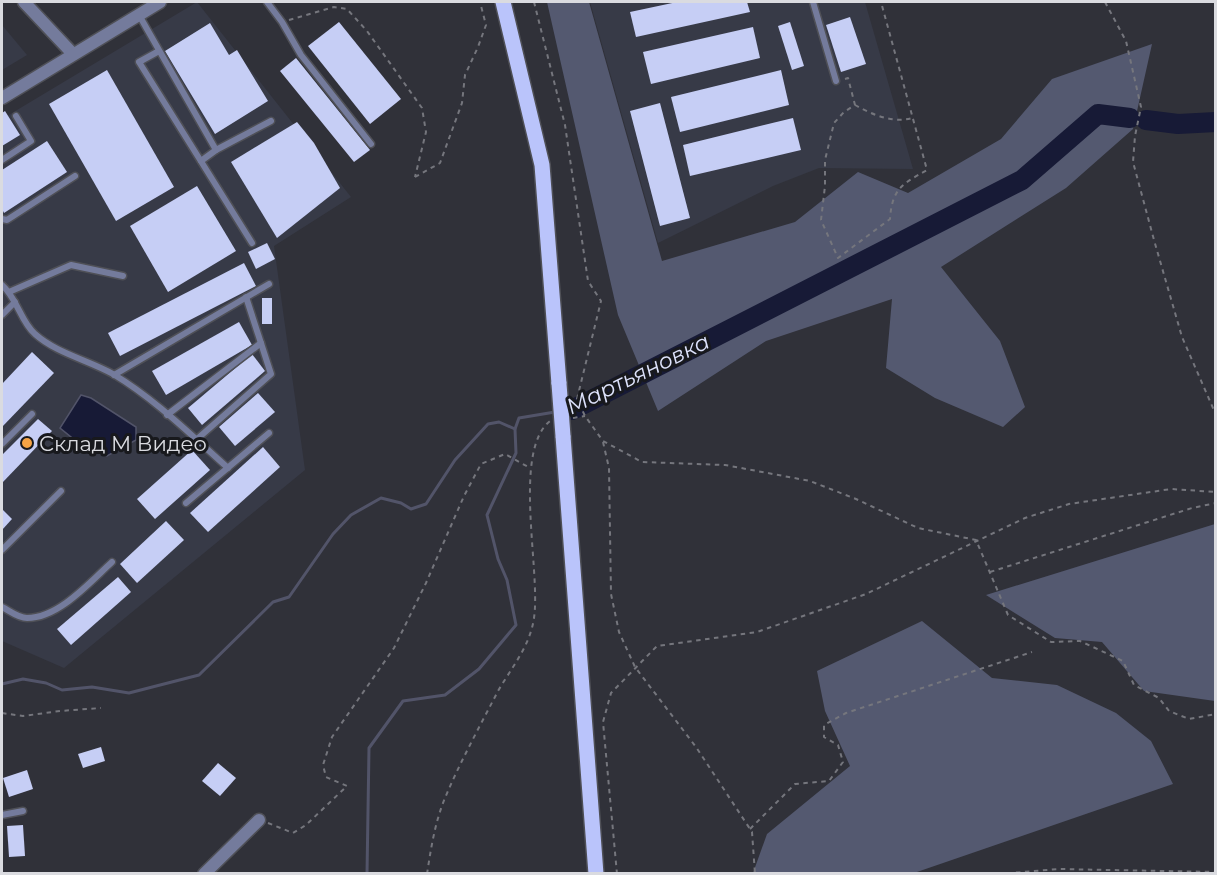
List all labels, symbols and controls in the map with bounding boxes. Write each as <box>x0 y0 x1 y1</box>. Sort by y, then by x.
water label: Мартьяновка <box>562 328 714 420</box>
place label: Склад М Видео <box>39 431 207 456</box>
marker: Склад М Видео <box>20 436 34 450</box>

